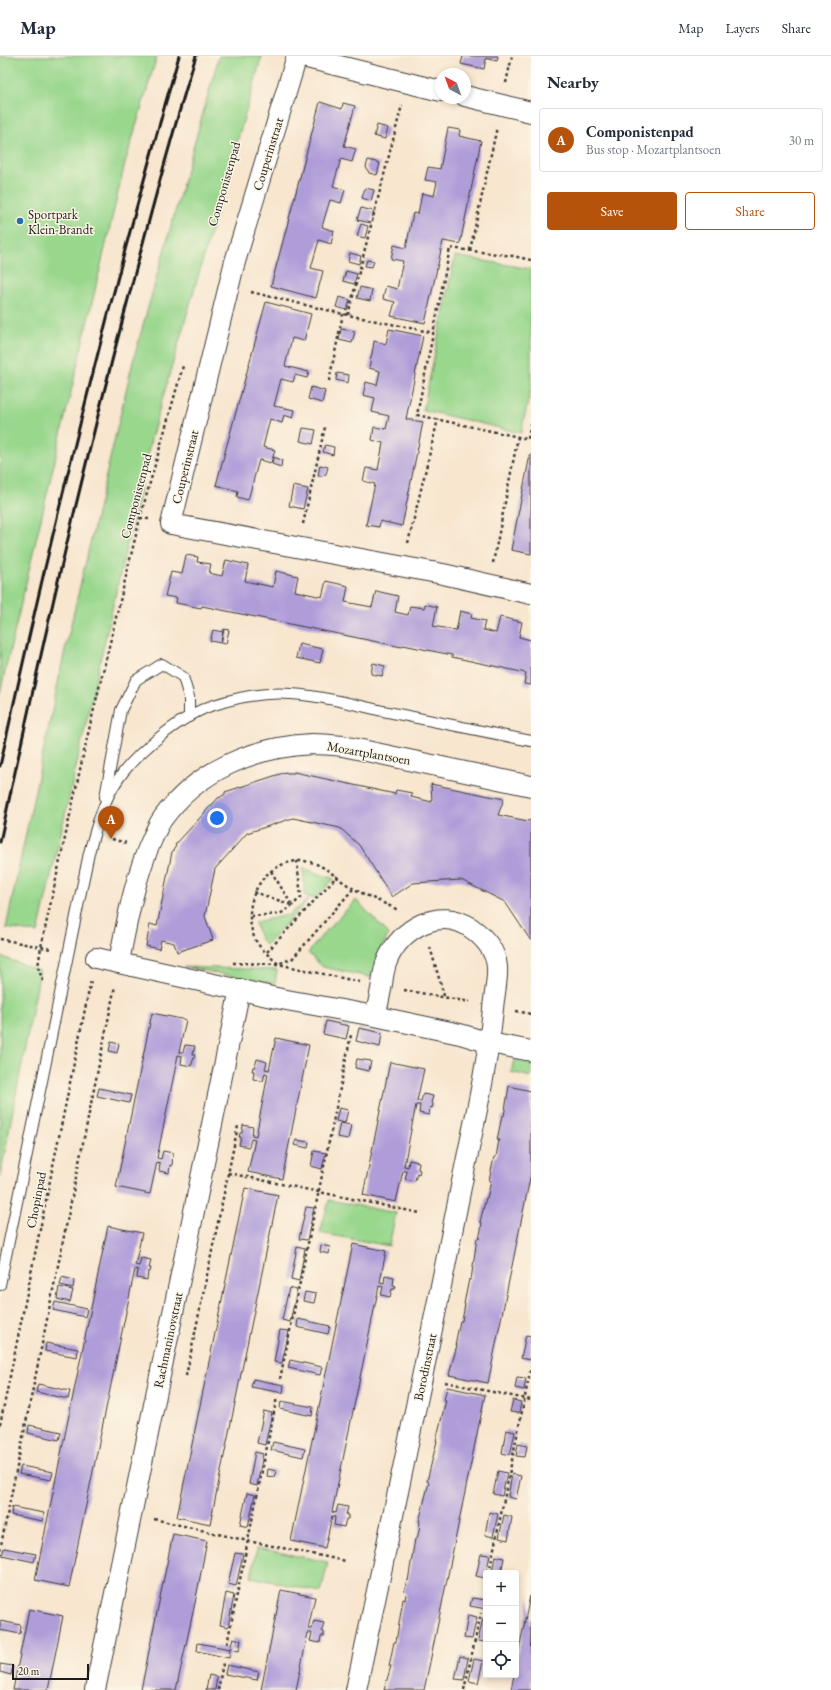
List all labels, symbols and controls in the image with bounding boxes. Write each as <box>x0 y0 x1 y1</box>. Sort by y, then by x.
text: Map <box>20 15 56 40</box>
text: Map <box>678 19 703 37</box>
text: Layers <box>725 19 760 37</box>
text: Share <box>782 19 811 37</box>
north arrow <box>435 68 471 104</box>
text: Nearby <box>547 71 599 93</box>
street label: Couperinstraat <box>249 115 287 193</box>
text: Componistenpad <box>586 122 694 141</box>
text: A <box>556 132 566 149</box>
text: 30 m <box>789 132 814 149</box>
street label: Componistenpad <box>204 139 244 228</box>
text: Bus stop · Mozartplantsoen <box>586 141 721 158</box>
button: Save <box>547 192 677 230</box>
button: Share <box>685 192 815 230</box>
place label: Sportpark Klein-Brandt <box>28 206 93 238</box>
marker: Sportpark Klein-Brandt <box>15 216 25 226</box>
street label: Couperinstraat <box>168 428 202 506</box>
street label: Componistenpad <box>116 451 156 540</box>
street label: Mozartplantsoen <box>326 737 412 769</box>
pin: A <box>98 806 124 839</box>
your location <box>207 808 227 828</box>
street label: Chopinpad <box>22 1170 50 1230</box>
street label: Rachmaninovstraat <box>150 1290 186 1390</box>
street label: Borodinstraat <box>410 1332 440 1402</box>
map controls <box>483 1570 519 1678</box>
button: + <box>483 1570 519 1606</box>
button: − <box>483 1606 519 1642</box>
button: locate <box>483 1642 519 1678</box>
scale bar <box>12 1662 89 1681</box>
text: 20 m <box>18 1664 39 1678</box>

